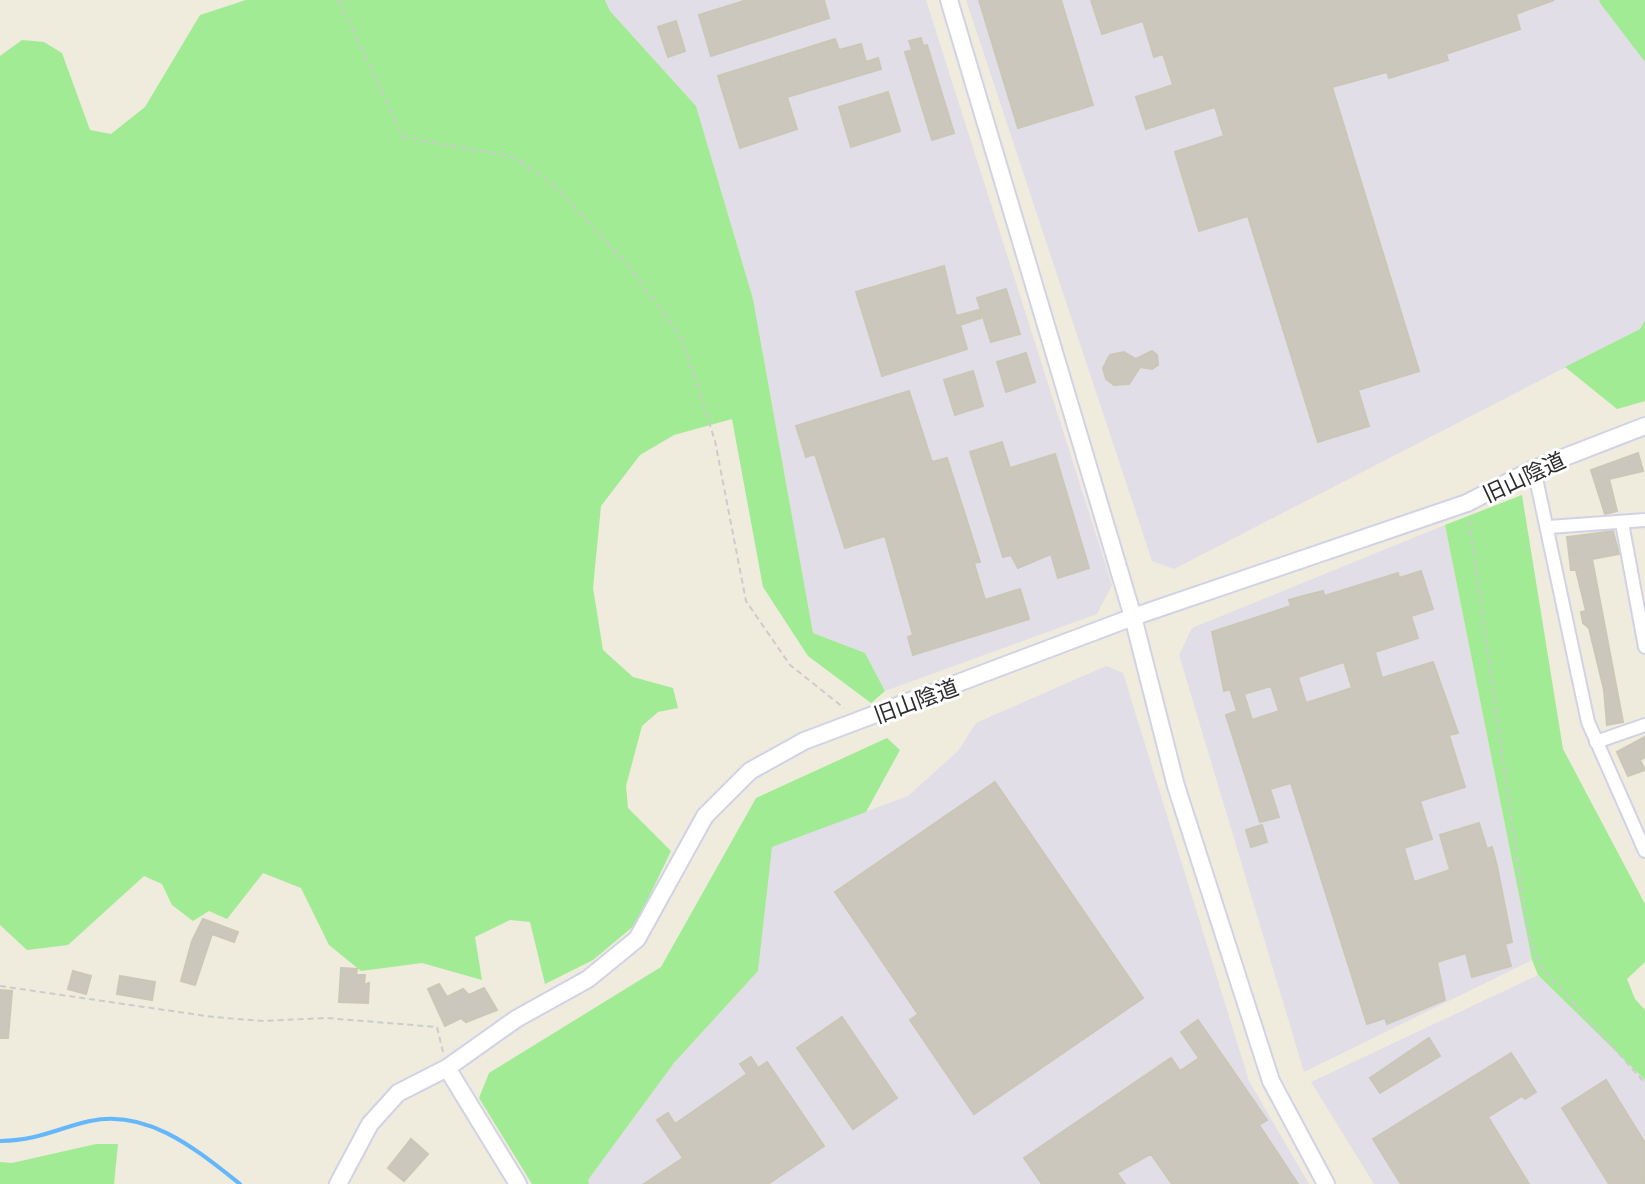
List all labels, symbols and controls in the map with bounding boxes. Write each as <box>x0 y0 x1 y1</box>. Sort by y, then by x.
street label: 旧山陰道 <box>1478 446 1570 508</box>
street label: 旧山陰道 <box>870 673 962 729</box>

